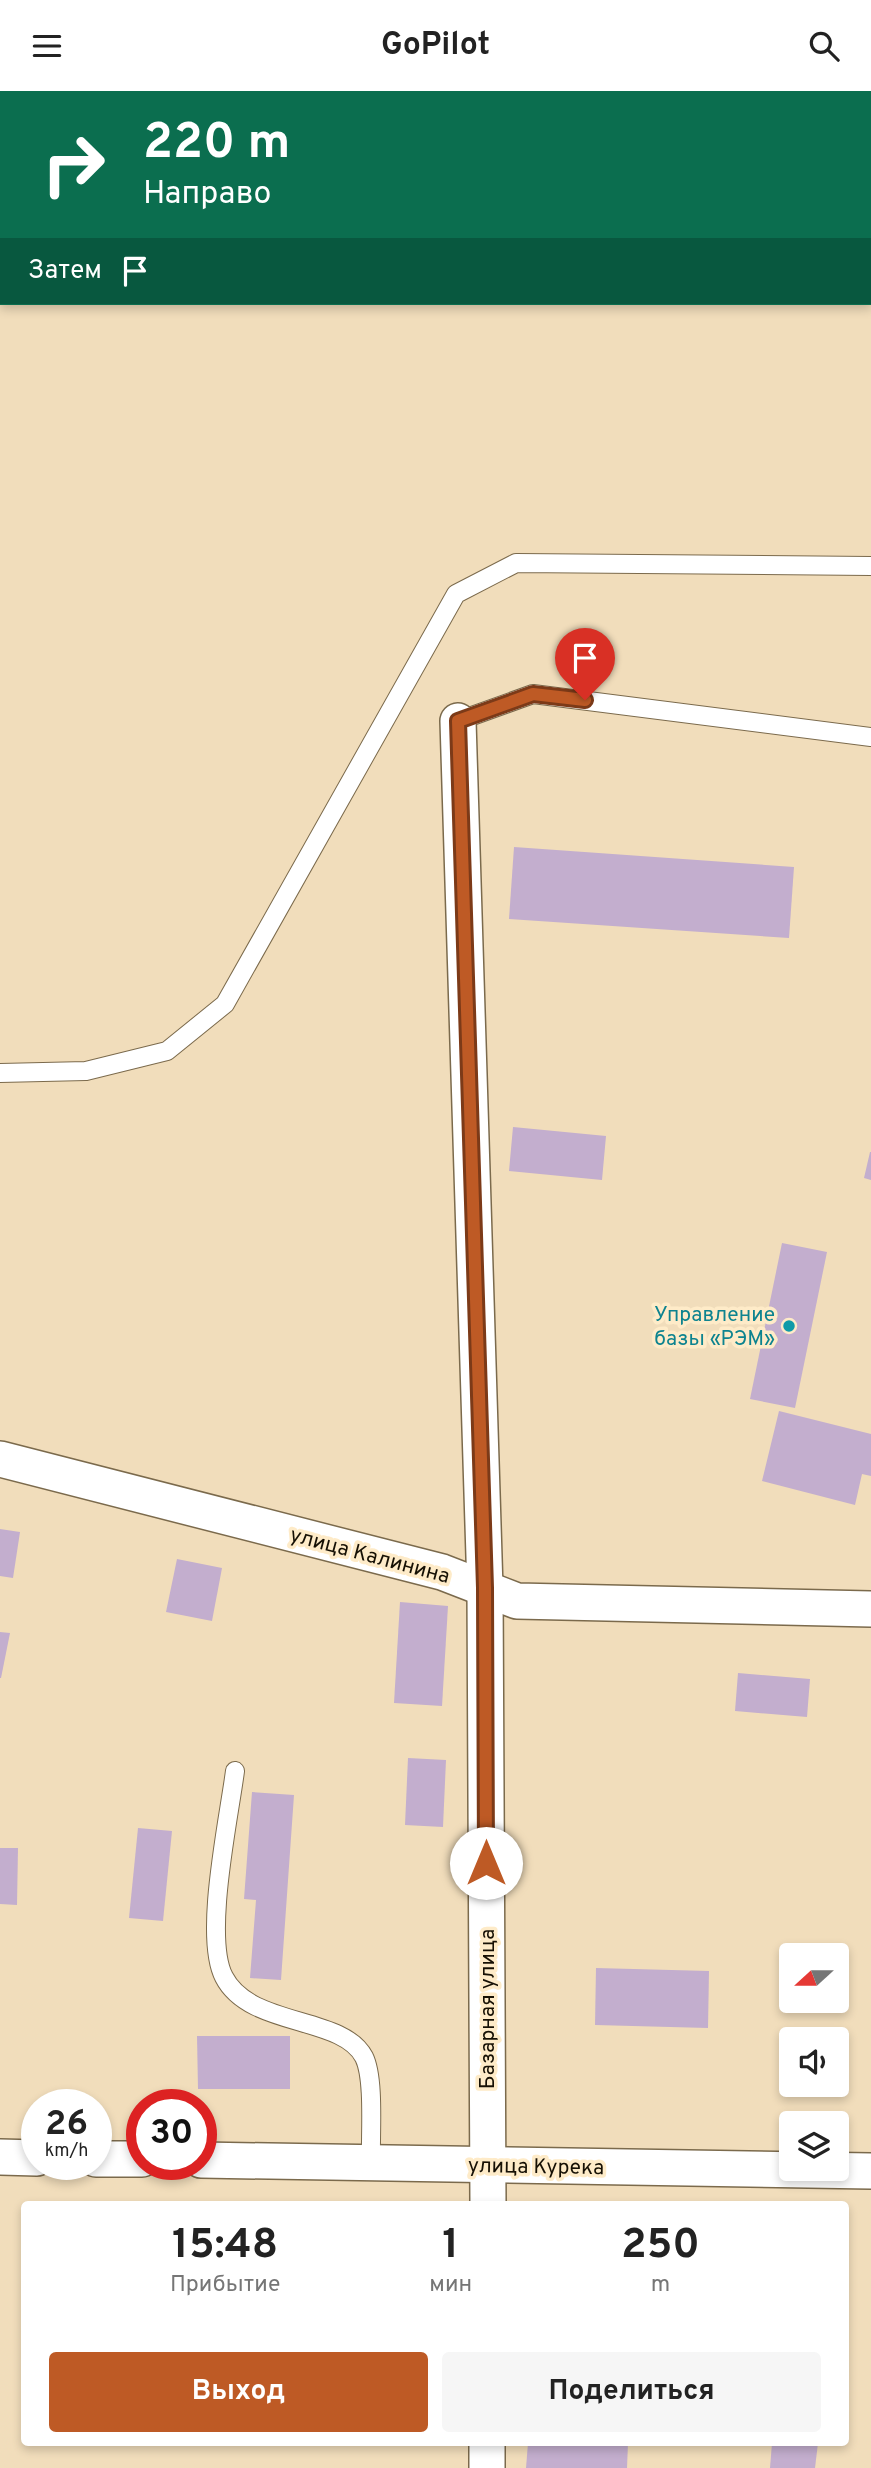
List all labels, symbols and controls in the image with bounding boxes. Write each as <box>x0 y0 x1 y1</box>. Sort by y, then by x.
text: GoPilot <box>381 26 490 66</box>
icon: menu <box>28 27 66 65</box>
icon: search <box>805 27 843 65</box>
text: 220 m <box>143 114 290 176</box>
icon: right <box>28 119 119 210</box>
text: Направо <box>143 175 271 215</box>
icon: arrive <box>116 252 154 290</box>
text: Затем <box>28 255 102 288</box>
pin <box>555 628 615 700</box>
icon: arrive <box>566 639 604 677</box>
place label: Управление базы «РЭМ» <box>654 1302 775 1353</box>
marker: Управление базы «РЭМ» <box>781 1318 797 1334</box>
street label: улица Калинина <box>287 1522 452 1591</box>
position arrow <box>449 1826 523 1900</box>
street label: Базарная улица <box>475 1929 502 2089</box>
north arrow <box>779 1943 849 2013</box>
map controls <box>779 1943 849 2181</box>
button: sound <box>779 2027 849 2097</box>
speed limit sign: 30 <box>126 2089 217 2180</box>
text: 26 <box>45 2103 88 2147</box>
button: layers <box>779 2111 849 2181</box>
text: km/h <box>45 2140 88 2163</box>
street label: улица Курека <box>468 2153 604 2182</box>
text: 15:48 <box>172 2220 278 2273</box>
text: 1 <box>442 2220 459 2273</box>
text: 250 <box>621 2220 700 2273</box>
text: Прибытие <box>170 2271 280 2300</box>
text: мин <box>429 2271 472 2300</box>
text: m <box>651 2271 670 2300</box>
button: Выход <box>49 2352 428 2432</box>
button: Поделиться <box>442 2352 821 2432</box>

